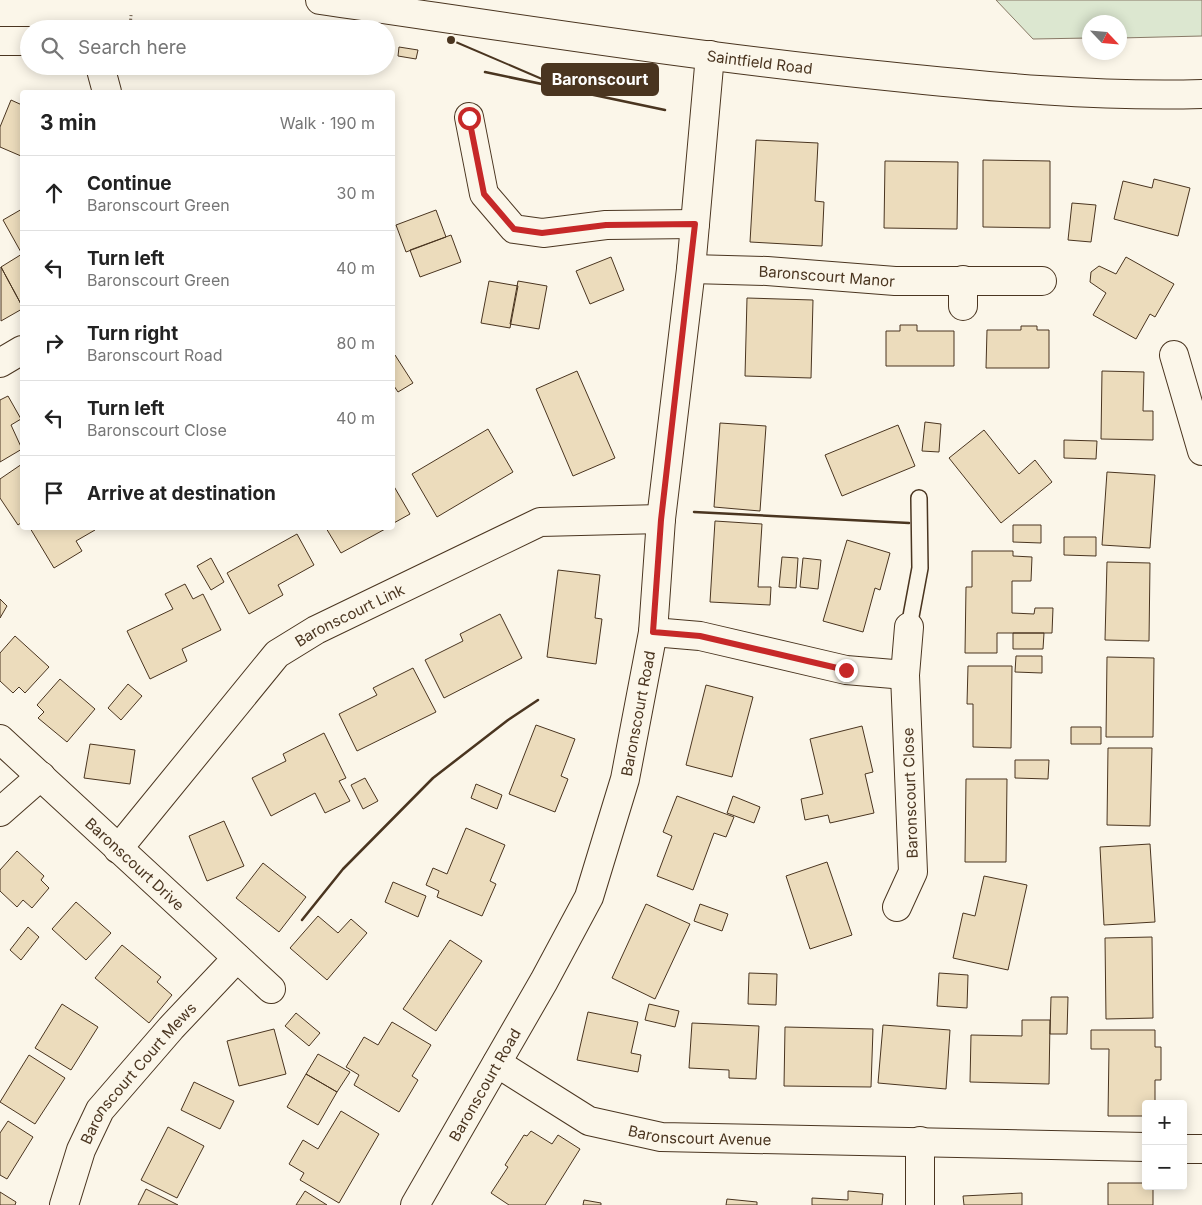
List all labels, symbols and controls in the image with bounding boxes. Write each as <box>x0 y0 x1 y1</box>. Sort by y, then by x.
north arrow <box>1082 15 1127 60</box>
search box <box>20 20 395 75</box>
icon: search <box>38 34 66 62</box>
text: Search here <box>78 36 187 59</box>
street label: Saintfield Road <box>706 46 814 78</box>
callout: Baronscourt <box>542 64 658 95</box>
text: Baronscourt <box>552 69 648 89</box>
route start <box>458 107 481 130</box>
text: 3 min <box>40 110 96 135</box>
text: Walk · 190 m <box>280 113 375 133</box>
text: Continue <box>87 172 172 195</box>
icon: ahead <box>40 179 68 207</box>
text: 30 m <box>337 183 375 203</box>
text: Baronscourt Green <box>87 195 230 215</box>
text: Turn left <box>87 247 165 270</box>
icon: left <box>40 254 68 282</box>
text: 40 m <box>336 258 375 278</box>
street label: Baronscourt Manor <box>758 261 896 290</box>
text: Baronscourt Green <box>87 270 230 290</box>
text: Turn right <box>87 322 178 345</box>
icon: right <box>40 329 68 357</box>
text: 80 m <box>336 333 375 353</box>
text: Baronscourt Road <box>87 345 223 365</box>
text: Turn left <box>87 397 165 420</box>
icon: left <box>40 404 68 432</box>
text: 40 m <box>336 408 375 428</box>
text: Baronscourt Close <box>87 420 227 440</box>
icon: arrive <box>40 479 68 507</box>
text: Arrive at destination <box>87 482 276 505</box>
street label: Baronscourt Link <box>291 579 408 650</box>
street label: Baronscourt Road <box>616 649 659 778</box>
route end <box>835 659 858 682</box>
street label: Baronscourt Close <box>898 727 922 859</box>
street label: Baronscourt Drive <box>82 813 189 914</box>
street label: Baronscourt Court Mews <box>76 998 200 1147</box>
street label: Baronscourt Road <box>444 1025 524 1144</box>
map controls <box>1142 1100 1187 1190</box>
button: + <box>1142 1100 1187 1145</box>
street label: Baronscourt Avenue <box>626 1120 772 1149</box>
button: − <box>1142 1145 1187 1190</box>

